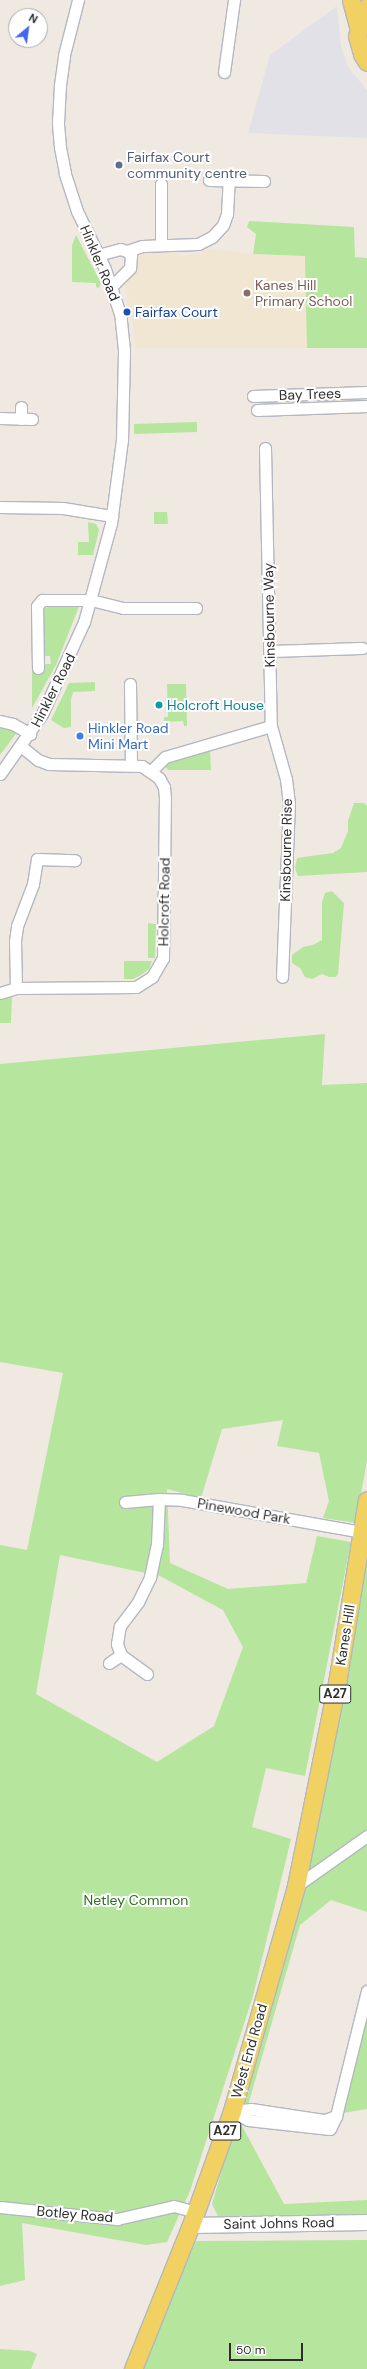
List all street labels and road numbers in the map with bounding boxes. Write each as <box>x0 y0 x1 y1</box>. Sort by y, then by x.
street label: Hinkler Road <box>77 223 123 303</box>
street label: Bay Trees <box>279 385 341 403</box>
street label: Kinsbourne Way <box>260 563 278 667</box>
street label: Hinkler Road <box>27 650 79 730</box>
street label: Kinsbourne Rise <box>277 798 295 902</box>
street label: Holcroft Road <box>155 857 173 947</box>
street label: Pinewood Park <box>196 1495 292 1527</box>
street label: Kanes Hill <box>332 1603 358 1667</box>
road number: A27 <box>319 1683 351 1705</box>
street label: West End Road <box>227 2002 271 2100</box>
road number: A27 <box>209 2120 241 2142</box>
street label: Botley Road <box>36 2202 114 2226</box>
street label: Saint Johns Road <box>223 2214 335 2232</box>

